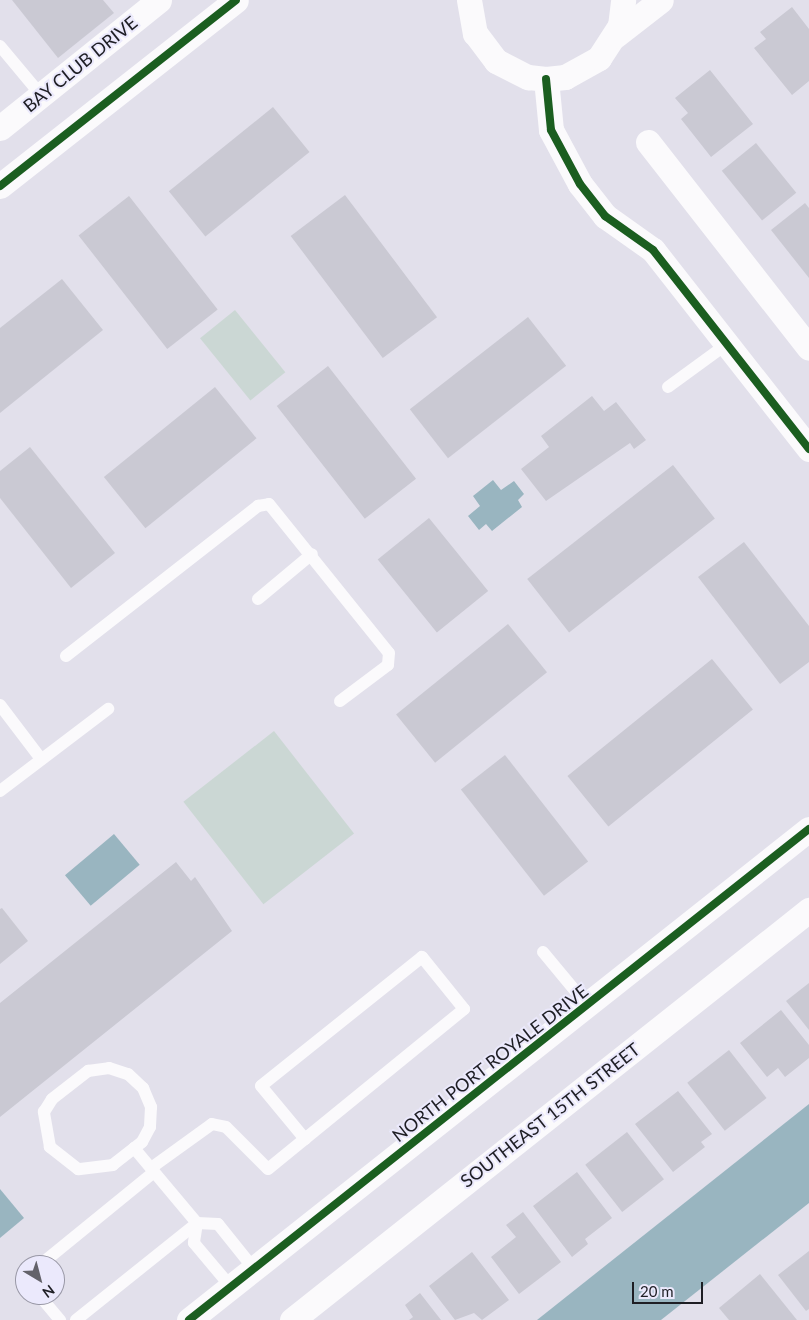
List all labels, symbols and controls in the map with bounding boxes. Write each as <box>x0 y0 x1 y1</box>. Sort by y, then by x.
street label: BAY CLUB DRIVE <box>18 11 142 117</box>
street label: NORTH PORT ROYALE DRIVE <box>388 980 592 1146</box>
street label: SOUTHEAST 15TH STREET <box>456 1038 644 1192</box>
north arrow <box>15 1255 65 1305</box>
scale bar <box>634 1272 705 1304</box>
text: N <box>39 1282 58 1302</box>
text: 20 m <box>640 1282 674 1300</box>

